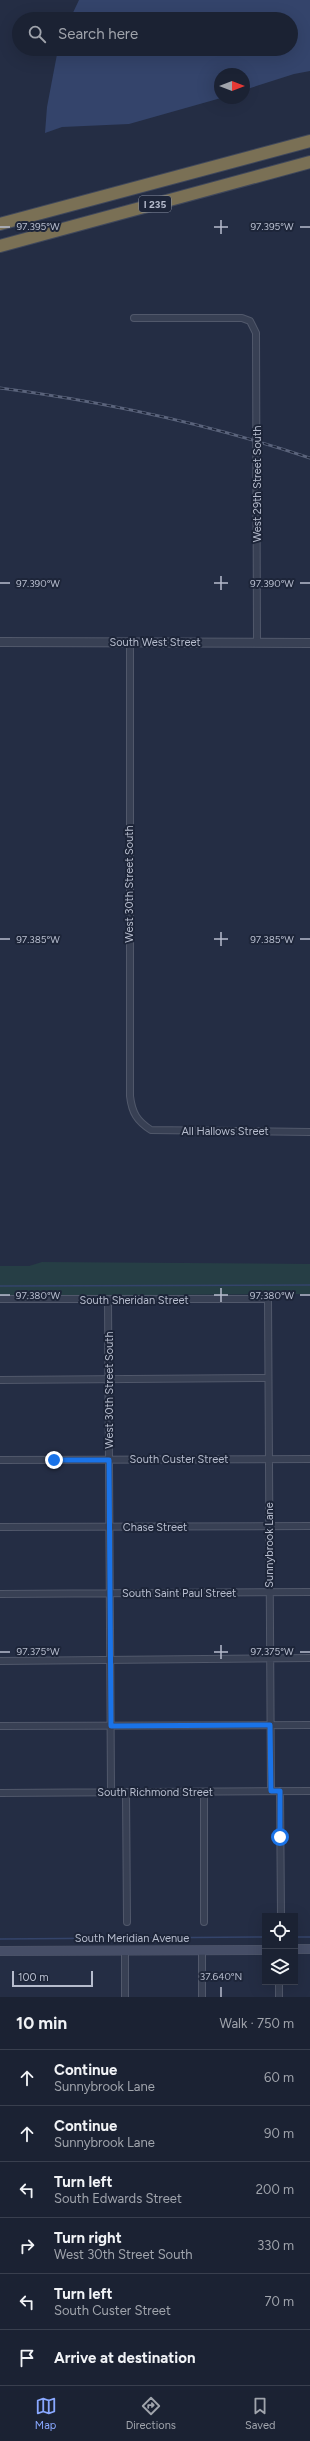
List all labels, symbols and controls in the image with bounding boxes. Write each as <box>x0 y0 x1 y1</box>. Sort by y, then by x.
search box <box>12 12 298 56</box>
icon: search <box>26 23 48 45</box>
text: Search here <box>58 25 138 43</box>
north arrow <box>214 68 250 104</box>
road number: I 235 <box>139 196 171 212</box>
text: 97.395°W <box>16 220 60 233</box>
text: 97.395°W <box>250 220 294 233</box>
street label: West 29th Street South <box>251 426 264 542</box>
text: 97.390°W <box>16 577 60 590</box>
text: 97.390°W <box>250 577 294 590</box>
street label: South West Street <box>109 636 201 649</box>
street label: West 30th Street South <box>123 825 136 943</box>
text: 97.385°W <box>16 933 60 946</box>
text: 97.385°W <box>250 933 294 946</box>
street label: All Hallows Street <box>181 1125 269 1138</box>
text: 97.380°W <box>16 1289 61 1302</box>
text: 97.380°W <box>250 1289 295 1302</box>
street label: South Sheridan Street <box>79 1294 189 1307</box>
street label: West 30th Street South <box>103 1331 116 1449</box>
route end <box>45 1451 63 1469</box>
street label: South Custer Street <box>130 1453 228 1466</box>
street label: Sunnybrook Lane <box>263 1502 276 1588</box>
street label: Chase Street <box>123 1521 187 1534</box>
street label: South Saint Paul Street <box>122 1587 236 1600</box>
text: 97.375°W <box>17 1645 60 1658</box>
text: 97.375°W <box>251 1645 294 1658</box>
street label: South Richmond Street <box>97 1786 213 1799</box>
route start <box>271 1828 289 1846</box>
map controls <box>262 1913 298 1985</box>
button: locate <box>262 1913 298 1949</box>
street label: South Meridian Avenue <box>75 1932 189 1945</box>
button: layers <box>262 1949 298 1985</box>
scale bar <box>12 1969 93 1988</box>
text: 37.640°N <box>200 1970 242 1983</box>
text: 100 m <box>18 1971 49 1984</box>
text: 10 min <box>16 2013 67 2033</box>
text: Walk · 750 m <box>219 2016 294 2031</box>
text: Continue <box>54 2061 117 2079</box>
icon: ahead <box>16 2067 38 2089</box>
text: 60 m <box>264 2070 294 2085</box>
text: Sunnybrook Lane <box>54 2079 155 2094</box>
text: Continue <box>54 2117 117 2135</box>
icon: ahead <box>16 2123 38 2145</box>
text: 90 m <box>264 2126 294 2141</box>
text: Sunnybrook Lane <box>54 2135 155 2150</box>
text: Turn left <box>54 2173 112 2191</box>
icon: left <box>16 2179 38 2201</box>
text: 200 m <box>256 2182 294 2197</box>
text: South Edwards Street <box>54 2191 182 2206</box>
text: Turn right <box>54 2229 122 2247</box>
icon: right <box>16 2235 38 2257</box>
text: 330 m <box>257 2238 294 2253</box>
text: West 30th Street South <box>54 2247 193 2262</box>
text: Turn left <box>54 2285 112 2303</box>
icon: left <box>16 2291 38 2313</box>
text: 70 m <box>264 2294 294 2309</box>
text: South Custer Street <box>54 2303 171 2318</box>
icon: arrive <box>16 2347 38 2369</box>
text: Arrive at destination <box>54 2349 195 2367</box>
tab: Map <box>35 2395 57 2432</box>
tab: Directions <box>126 2395 176 2432</box>
tab: Saved <box>245 2395 275 2432</box>

